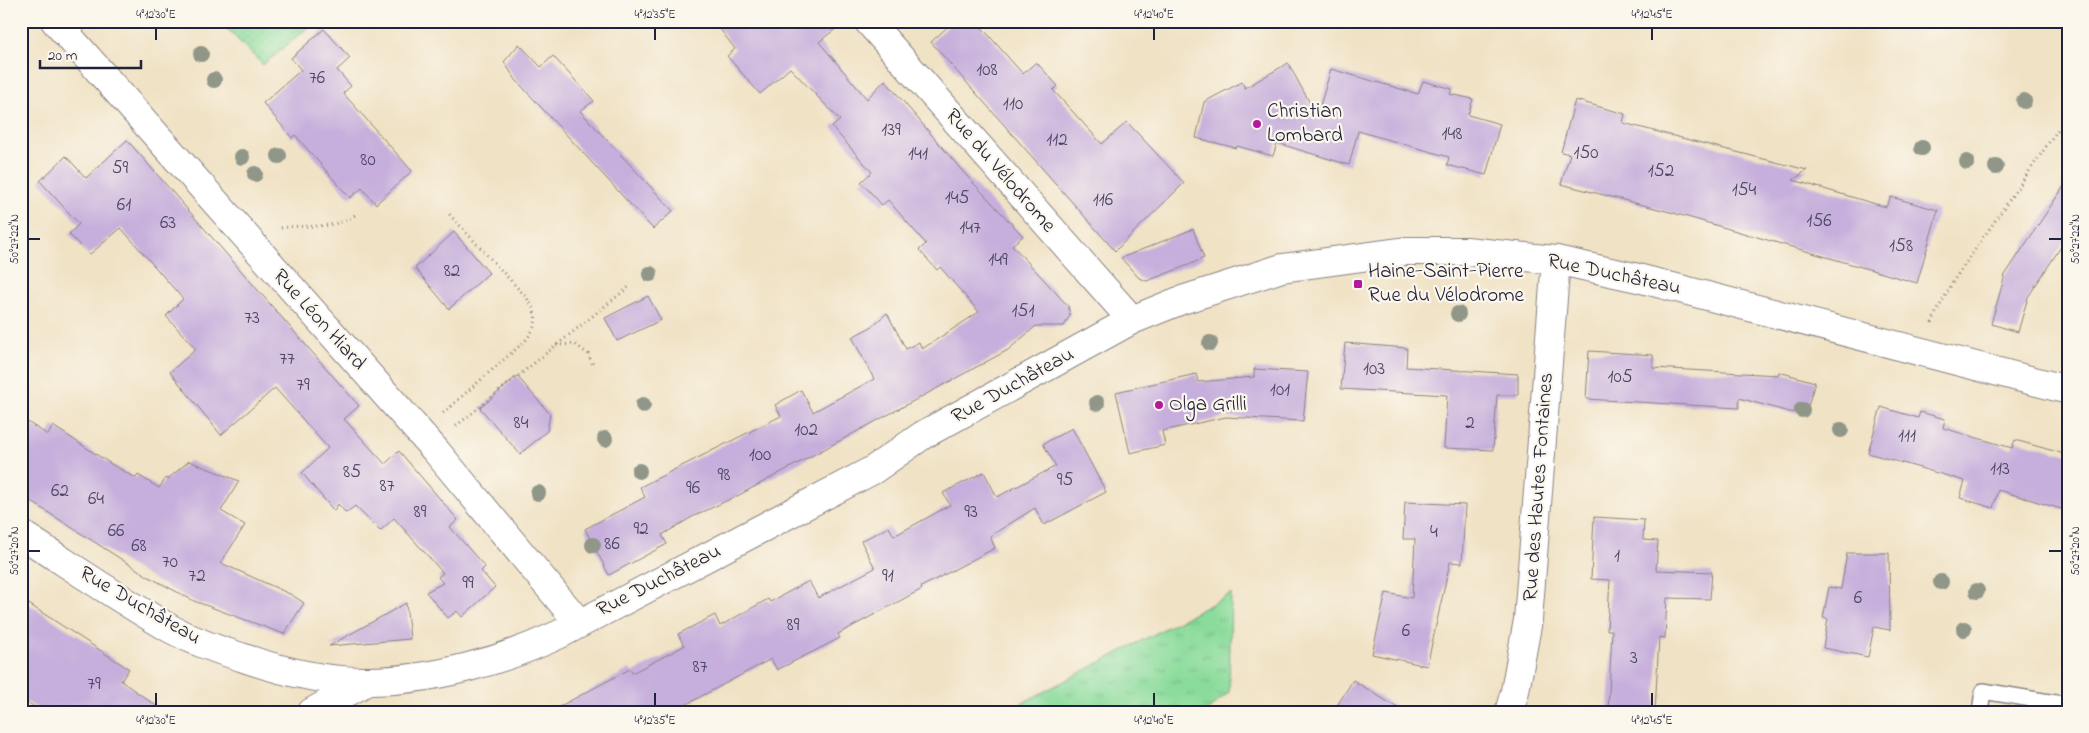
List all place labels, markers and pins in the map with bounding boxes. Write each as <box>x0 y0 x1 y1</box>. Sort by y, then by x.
place label: Christian Lombard <box>1267 97 1343 151</box>
marker: Christian Lombard <box>1251 118 1263 130</box>
place label: Haine-Saint-Pierre Rue du Vélodrome <box>1368 257 1524 311</box>
marker: Haine-Saint-Pierre Rue du Vélodrome <box>1352 278 1364 290</box>
place label: Olga Grilli <box>1169 390 1247 422</box>
marker: Olga Grilli <box>1153 399 1165 411</box>

